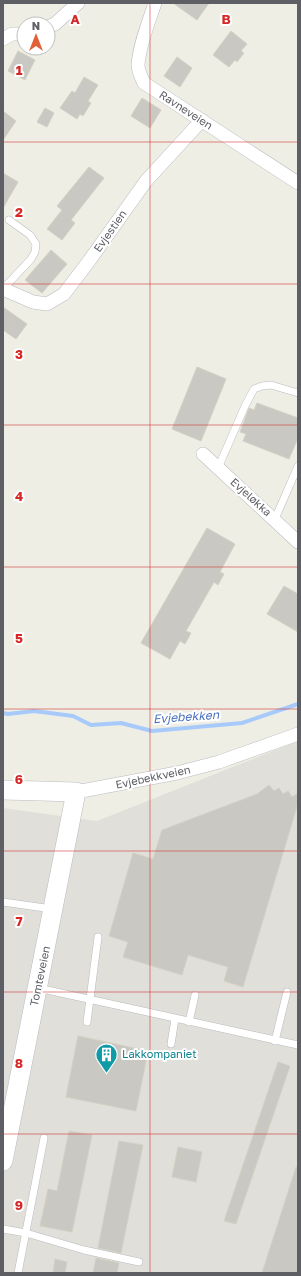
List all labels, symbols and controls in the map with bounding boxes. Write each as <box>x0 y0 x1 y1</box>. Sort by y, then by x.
text: A <box>70 11 80 27</box>
text: B <box>221 11 231 27</box>
north arrow <box>16 16 56 56</box>
text: N <box>32 19 40 32</box>
text: 1 <box>16 62 23 78</box>
street label: Ravneveien <box>157 88 215 132</box>
text: 2 <box>15 204 23 220</box>
street label: Evjestien <box>90 207 129 254</box>
text: 3 <box>15 346 23 362</box>
street label: Evjeløkka <box>228 475 275 518</box>
text: 4 <box>15 488 23 504</box>
text: 5 <box>15 630 23 646</box>
water label: Evjebekken <box>152 707 220 726</box>
street label: Evjebekkveien <box>114 762 192 791</box>
text: 6 <box>15 771 23 787</box>
text: 7 <box>15 913 23 929</box>
street label: Tomteveien <box>27 945 52 1007</box>
building icon: Lakkompaniet <box>94 1041 120 1074</box>
place label: Lakkompaniet <box>122 1047 197 1060</box>
text: 8 <box>15 1055 23 1071</box>
text: 9 <box>15 1197 23 1213</box>

